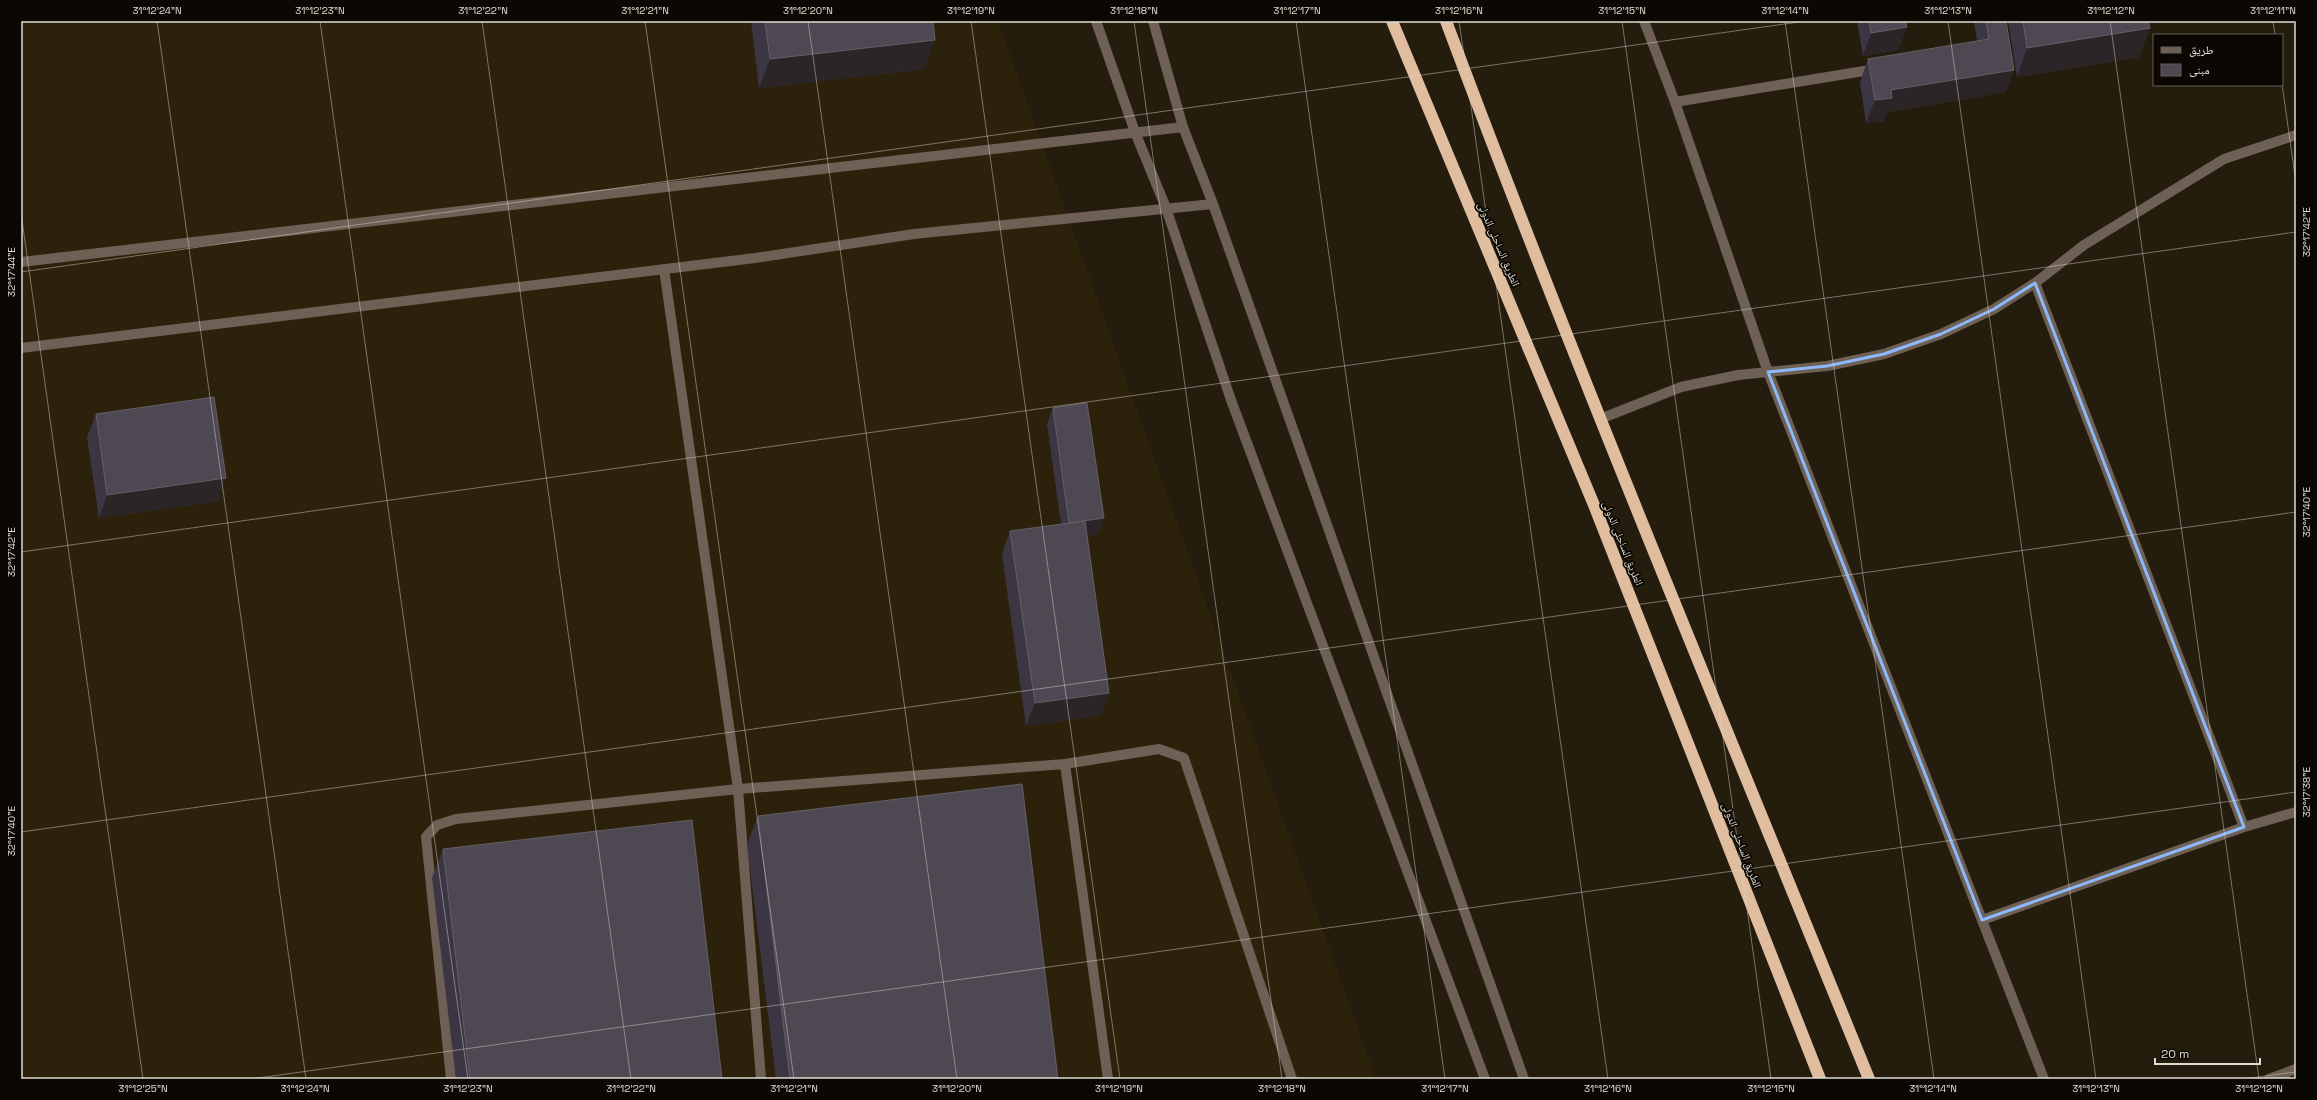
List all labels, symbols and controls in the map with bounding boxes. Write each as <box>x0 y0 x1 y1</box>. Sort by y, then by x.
text: 31°12'24"N <box>132 4 182 17</box>
text: 31°12'23"N <box>295 4 345 17</box>
text: 31°12'22"N <box>458 4 508 17</box>
text: 31°12'21"N <box>621 4 669 17</box>
text: 31°12'20"N <box>783 4 833 17</box>
text: 31°12'19"N <box>947 4 995 17</box>
text: 31°12'18"N <box>1110 4 1158 17</box>
text: 31°12'17"N <box>1273 4 1321 17</box>
text: 31°12'16"N <box>1435 4 1483 17</box>
text: 31°12'15"N <box>1598 4 1646 17</box>
text: 31°12'14"N <box>1761 4 1809 17</box>
text: 31°12'13"N <box>1924 4 1972 17</box>
text: 31°12'12"N <box>2087 4 2135 17</box>
text: 31°12'11"N <box>2250 4 2296 17</box>
legend <box>2153 34 2283 86</box>
text: طريق <box>2189 42 2214 58</box>
text: مبنى <box>2189 62 2210 78</box>
street label: الطريق الساحلى الدولى <box>1475 200 1523 288</box>
text: 32°17'42"E <box>2300 207 2313 257</box>
text: 32°17'44"E <box>5 247 18 297</box>
text: 32°17'40"E <box>2300 486 2313 537</box>
street label: الطريق الساحلى الدولى <box>1600 499 1646 587</box>
text: 32°17'42"E <box>5 527 18 577</box>
text: 32°17'38"E <box>2300 766 2313 817</box>
street label: الطريق الساحلى الدولى <box>1719 800 1765 890</box>
text: 32°17'40"E <box>5 805 18 856</box>
scale bar <box>2155 1040 2260 1066</box>
text: 20 m <box>2161 1046 2189 1062</box>
text: 31°12'25"N <box>118 1082 168 1095</box>
text: 31°12'24"N <box>280 1082 330 1095</box>
text: 31°12'23"N <box>443 1082 493 1095</box>
text: 31°12'22"N <box>606 1082 656 1095</box>
text: 31°12'21"N <box>770 1082 818 1095</box>
text: 31°12'20"N <box>932 1082 982 1095</box>
text: 31°12'19"N <box>1095 1082 1143 1095</box>
text: 31°12'18"N <box>1258 1082 1306 1095</box>
text: 31°12'17"N <box>1421 1082 1469 1095</box>
text: 31°12'16"N <box>1584 1082 1632 1095</box>
text: 31°12'15"N <box>1747 1082 1795 1095</box>
text: 31°12'14"N <box>1909 1082 1957 1095</box>
text: 31°12'13"N <box>2072 1082 2120 1095</box>
text: 31°12'12"N <box>2235 1082 2283 1095</box>

